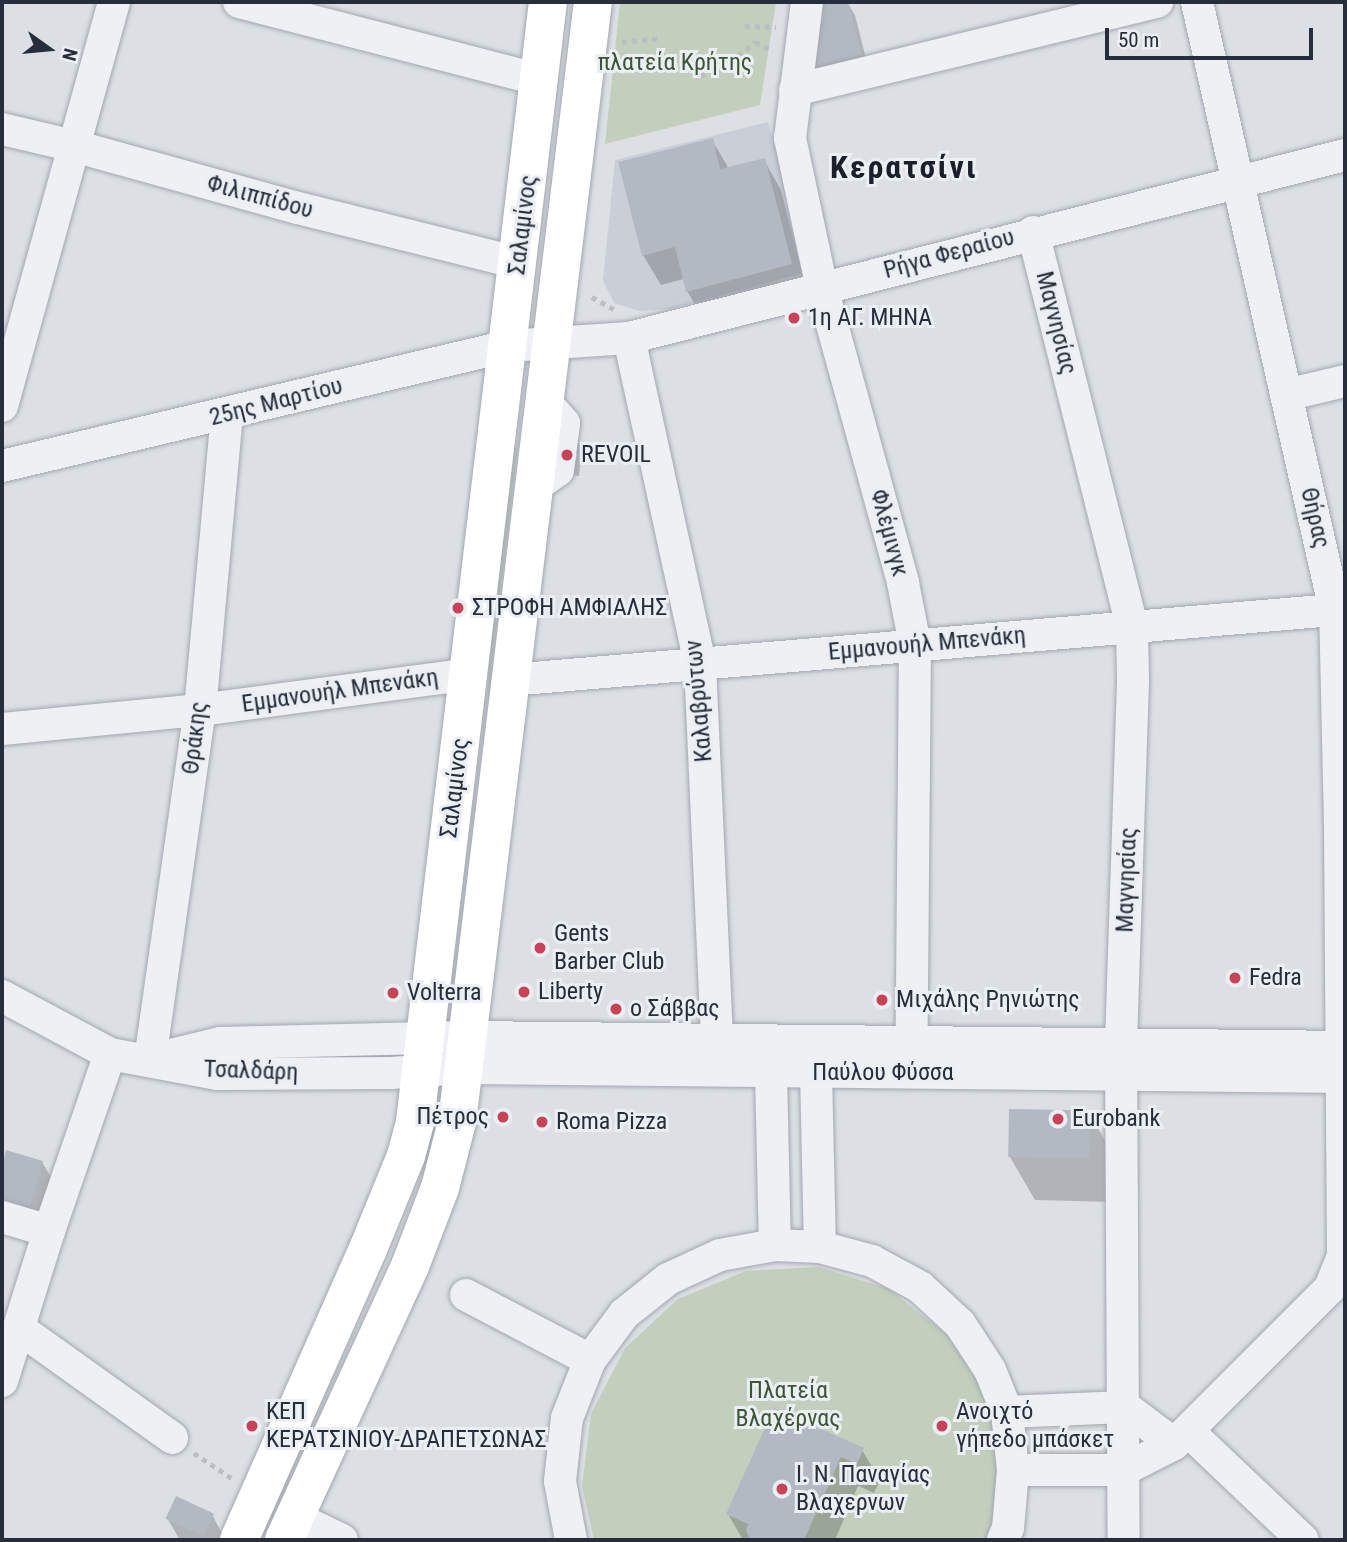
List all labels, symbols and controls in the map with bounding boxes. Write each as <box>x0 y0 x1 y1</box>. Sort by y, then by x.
north arrow <box>14 14 84 84</box>
scale bar <box>1109 14 1317 58</box>
text: 50 m <box>1118 28 1159 52</box>
text: N <box>57 46 82 63</box>
park label: πλατεία Κρήτης <box>598 49 752 77</box>
district label: Κερατσίνι <box>831 148 977 186</box>
street label: Φιλιππίδου <box>204 169 316 225</box>
street label: Σαλαμίνος <box>503 173 543 277</box>
street label: Ρήγα Φεραίου <box>881 223 1017 285</box>
street label: Μαγνησίας <box>1029 268 1083 378</box>
place label: 1η ΑΓ. ΜΗΝΑ <box>808 304 932 332</box>
marker: 1η ΑΓ. ΜΗΝΑ <box>786 310 802 326</box>
street label: 25ης Μαρτίου <box>206 372 346 432</box>
place label: REVOIL <box>581 441 651 469</box>
marker: REVOIL <box>559 447 575 463</box>
street label: Θήρας <box>1294 485 1336 551</box>
street label: Φλέμινγκ <box>864 486 914 580</box>
place label: ΣΤΡΟΦΗ ΑΜΦΙΑΛΗΣ <box>472 594 667 622</box>
marker: ΣΤΡΟΦΗ ΑΜΦΙΑΛΗΣ <box>450 600 466 616</box>
street label: Εμμανουήλ Μπενάκη <box>827 621 1027 667</box>
street label: Καλαβρύτων <box>679 639 719 763</box>
street label: Εμμανουήλ Μπενάκη <box>240 663 440 719</box>
street label: Θράκης <box>176 700 214 776</box>
street label: Σαλαμίνος <box>435 736 475 840</box>
street label: Μαγνησίας <box>1111 827 1143 933</box>
place label: Gents Barber Club <box>554 920 664 976</box>
marker: Gents Barber Club <box>532 940 548 956</box>
place label: Fedra <box>1249 964 1302 992</box>
marker: Fedra <box>1227 970 1243 986</box>
place label: Liberty <box>538 978 603 1006</box>
place label: Volterra <box>407 979 481 1007</box>
marker: Liberty <box>516 984 532 1000</box>
marker: Volterra <box>385 985 401 1001</box>
place label: Μιχάλης Ρηνιώτης <box>896 986 1080 1014</box>
marker: Μιχάλης Ρηνιώτης <box>874 992 890 1008</box>
place label: ο Σάββας <box>630 995 720 1023</box>
marker: ο Σάββας <box>608 1001 624 1017</box>
street label: Τσαλδάρη <box>203 1055 299 1087</box>
street label: Παύλου Φύσσα <box>812 1059 954 1087</box>
place label: Πέτρος <box>416 1103 489 1131</box>
place label: Eurobank <box>1072 1105 1160 1133</box>
place label: Roma Pizza <box>556 1108 667 1136</box>
marker: Πέτρος <box>495 1109 511 1125</box>
marker: Eurobank <box>1050 1111 1066 1127</box>
marker: Roma Pizza <box>534 1114 550 1130</box>
park label: Πλατεία Βλαχέρνας <box>736 1377 840 1433</box>
place label: ΚΕΠ ΚΕΡΑΤΣΙΝΙΟΥ-ΔΡΑΠΕΤΣΩΝΑΣ <box>266 1398 546 1454</box>
place label: Ανοιχτό γήπεδο μπάσκετ <box>956 1398 1114 1454</box>
marker: ΚΕΠ ΚΕΡΑΤΣΙΝΙΟΥ-ΔΡΑΠΕΤΣΩΝΑΣ <box>244 1418 260 1434</box>
marker: Ανοιχτό γήπεδο μπάσκετ <box>934 1418 950 1434</box>
place label: Ι. Ν. Παναγίας Βλαχερνων <box>796 1461 930 1517</box>
marker: Ι. Ν. Παναγίας Βλαχερνων <box>774 1481 790 1497</box>

